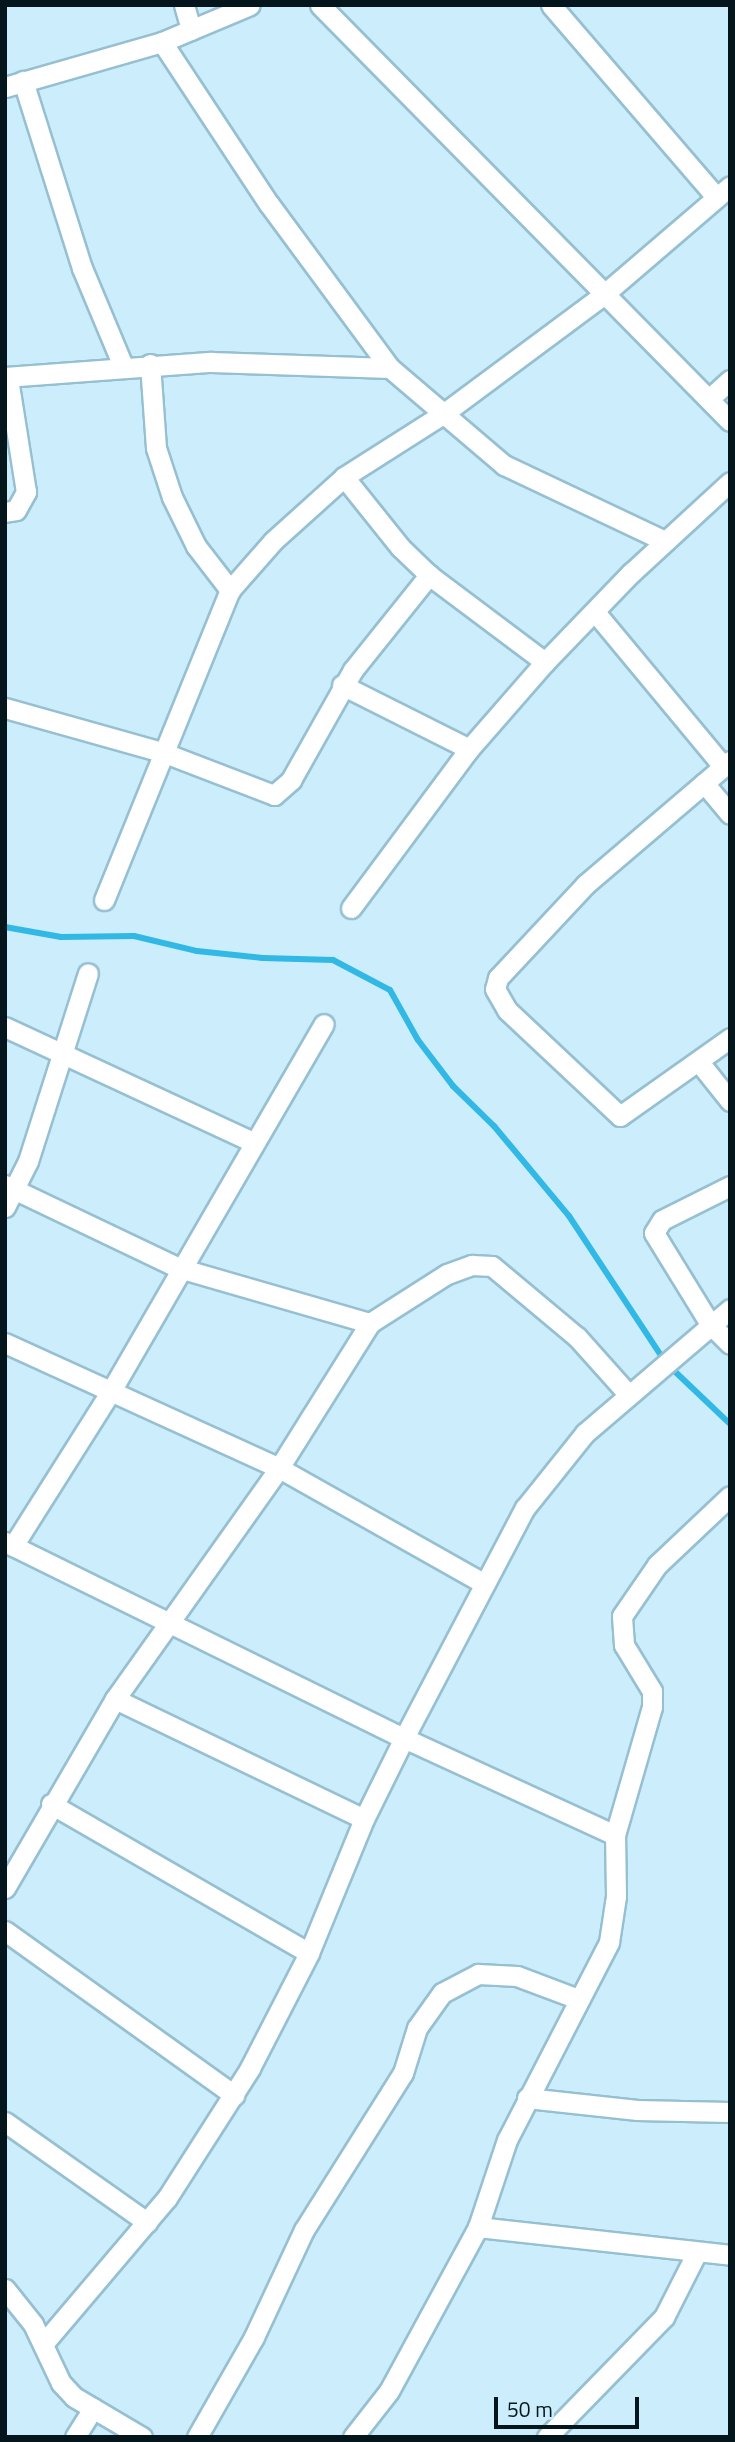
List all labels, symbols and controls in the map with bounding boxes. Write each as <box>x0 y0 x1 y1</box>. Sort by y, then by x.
scale bar <box>497 2382 642 2426</box>
text: 50 m <box>507 2393 553 2425</box>

